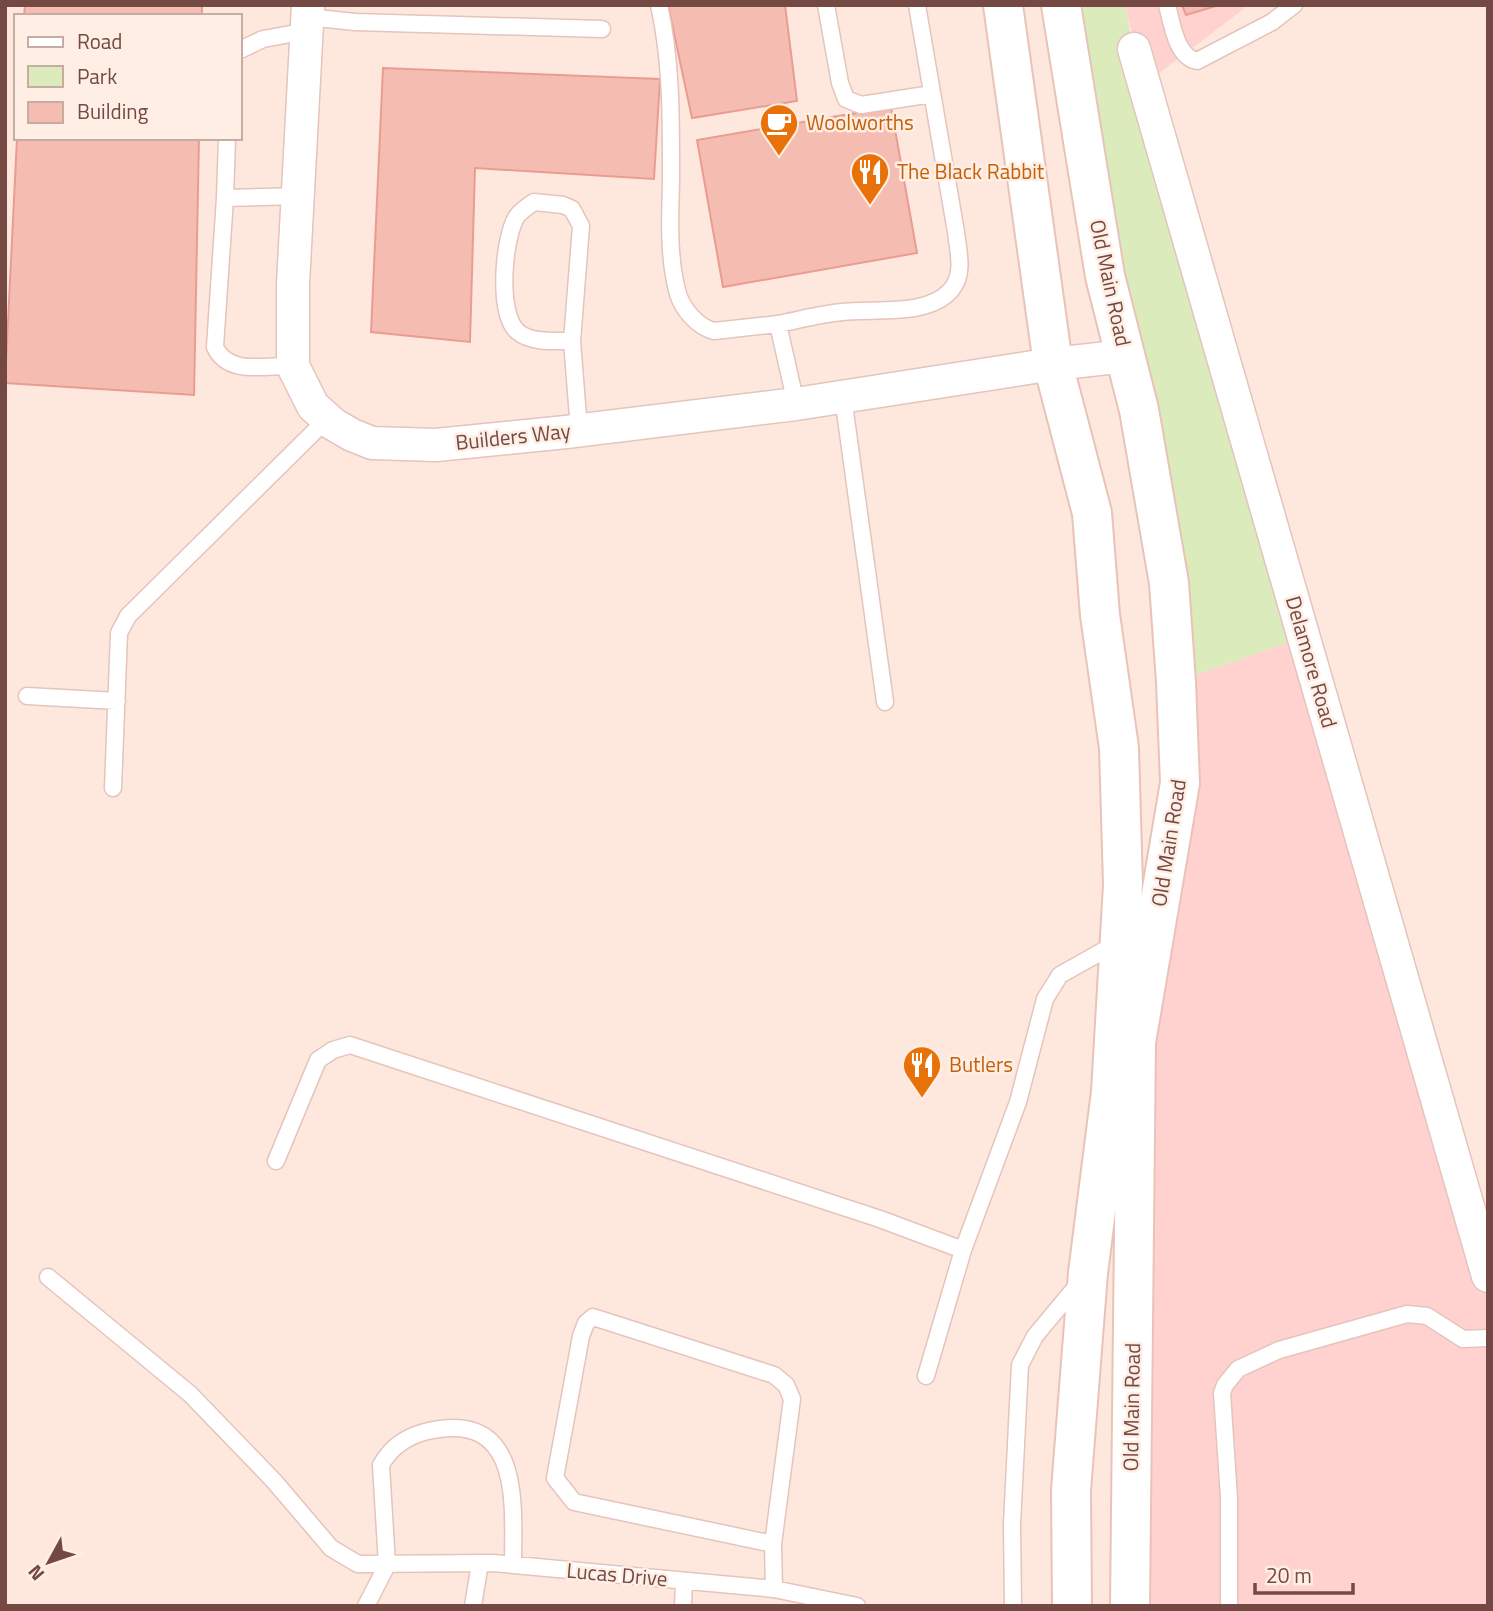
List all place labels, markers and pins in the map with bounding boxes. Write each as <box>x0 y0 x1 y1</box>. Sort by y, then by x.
cafe icon: Woolworths <box>758 102 800 157</box>
place label: Woolworths <box>806 106 914 138</box>
restaurant icon: The Black Rabbit <box>849 151 891 206</box>
place label: The Black Rabbit <box>897 155 1045 187</box>
restaurant icon: Butlers <box>901 1044 943 1099</box>
place label: Butlers <box>949 1048 1013 1080</box>

